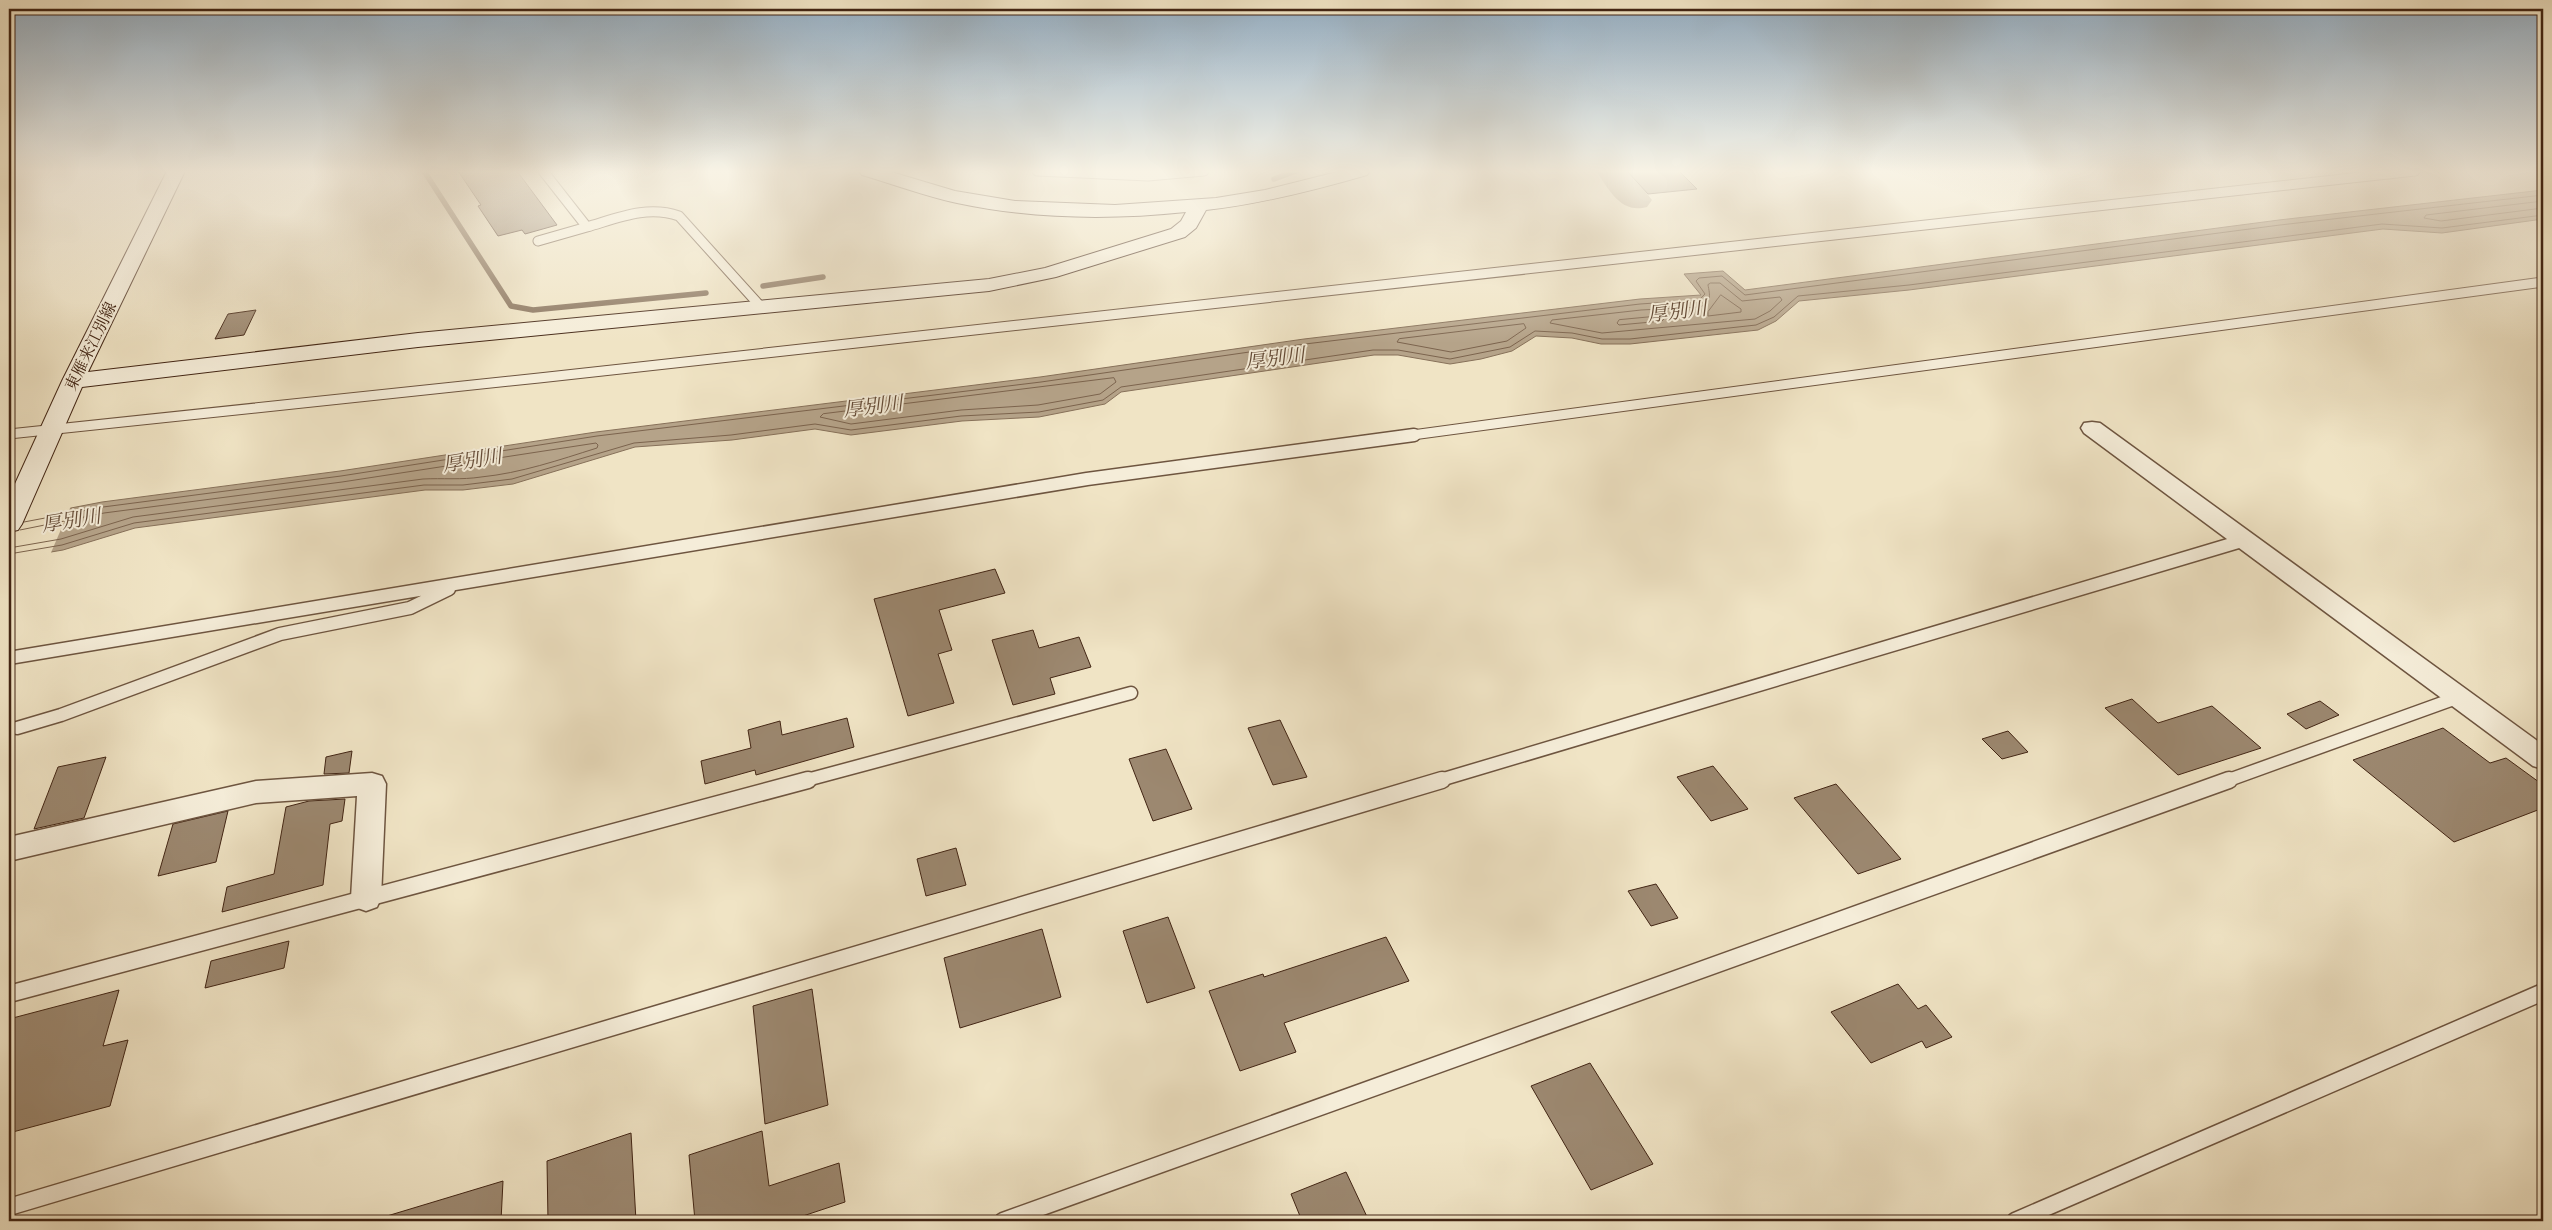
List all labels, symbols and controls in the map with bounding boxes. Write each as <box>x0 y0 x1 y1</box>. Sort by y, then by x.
water label: 厚別川 <box>1646 295 1711 332</box>
street label: 東雁来江別線 <box>61 299 124 395</box>
water label: 厚別川 <box>1244 342 1309 379</box>
water label: 厚別川 <box>842 390 907 427</box>
water label: 厚別川 <box>440 443 506 481</box>
water label: 厚別川 <box>39 503 105 541</box>

